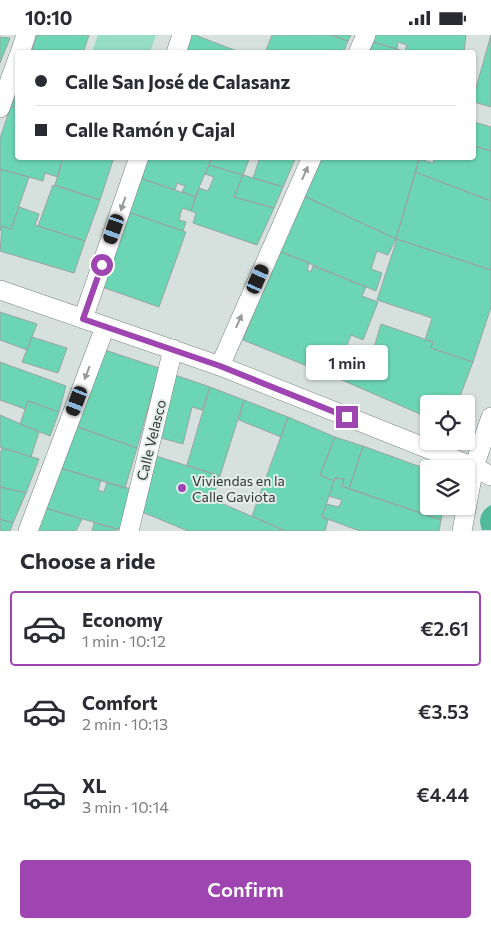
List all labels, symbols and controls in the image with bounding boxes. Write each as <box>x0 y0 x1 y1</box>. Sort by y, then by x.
text: 10:10 <box>25 6 72 29</box>
text: Calle San José de Calasanz <box>65 70 290 93</box>
text: Calle Ramón y Cajal <box>65 118 235 141</box>
one-way arrow <box>302 166 310 180</box>
one-way arrow <box>119 196 126 211</box>
car <box>102 212 125 246</box>
route start <box>91 254 113 276</box>
car <box>245 262 270 296</box>
one-way arrow <box>236 314 244 328</box>
callout: 1 min <box>306 345 388 379</box>
text: 1 min <box>328 353 366 372</box>
one-way arrow <box>83 366 91 381</box>
car <box>64 384 89 418</box>
map controls <box>420 395 475 515</box>
button: locate <box>420 395 475 450</box>
street label: Calle Velasco <box>133 398 169 482</box>
route end <box>336 406 358 428</box>
button: layers <box>420 460 475 515</box>
place label: Viviendas en la Calle Gaviota <box>192 472 285 505</box>
marker: Viviendas en la Calle Gaviota <box>176 482 188 494</box>
text: Choose a ride <box>20 547 155 574</box>
icon: car <box>22 606 67 651</box>
text: Economy <box>82 608 163 631</box>
text: €2.61 <box>420 617 469 640</box>
text: 1 min · 10:12 <box>82 631 166 650</box>
icon: car <box>22 689 67 734</box>
text: Comfort <box>82 691 158 714</box>
text: €3.53 <box>418 700 469 723</box>
text: 2 min · 10:13 <box>82 714 168 733</box>
icon: car <box>22 772 67 817</box>
text: XL <box>82 774 107 797</box>
text: €4.44 <box>416 783 469 806</box>
text: 3 min · 10:14 <box>82 797 169 816</box>
button: Confirm <box>20 860 471 918</box>

